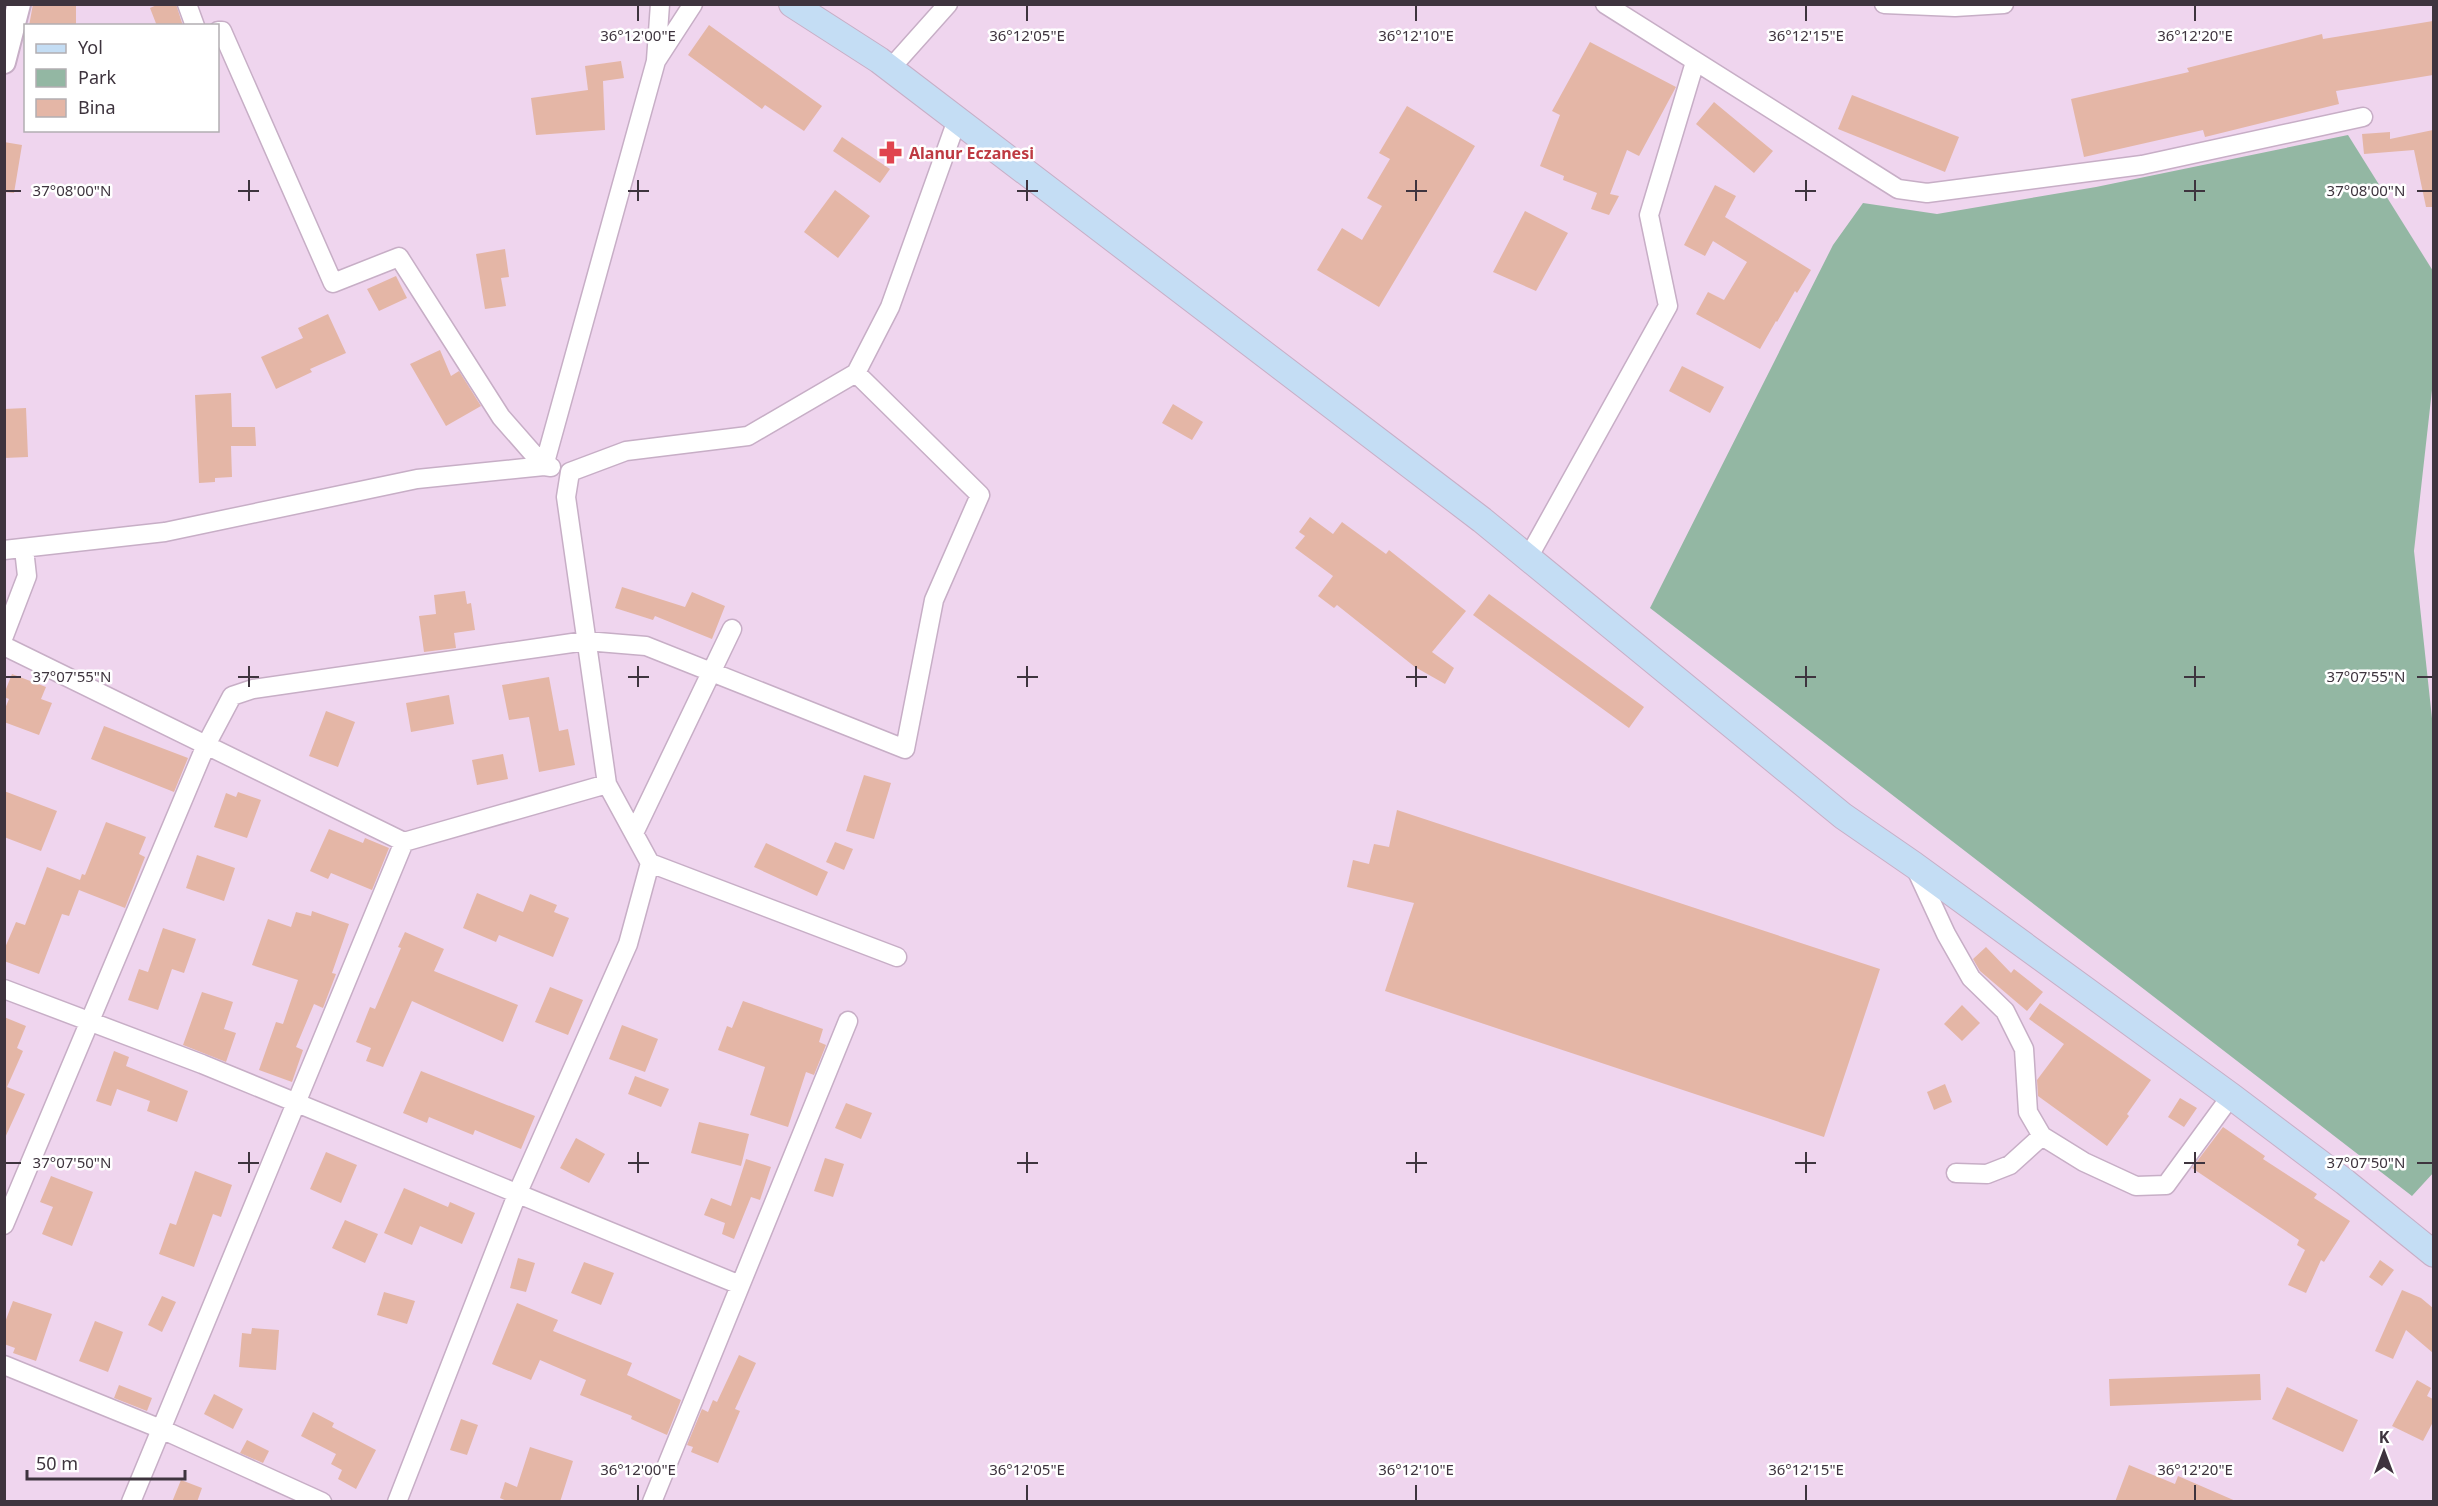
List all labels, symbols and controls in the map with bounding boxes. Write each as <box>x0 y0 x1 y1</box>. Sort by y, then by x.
legend <box>24 24 219 132</box>
text: 36°12'00"E <box>600 25 676 45</box>
text: 36°12'05"E <box>989 25 1065 45</box>
text: 36°12'10"E <box>1378 25 1454 45</box>
text: 36°12'15"E <box>1768 25 1844 45</box>
text: 36°12'20"E <box>2157 25 2233 45</box>
text: Yol <box>78 35 103 59</box>
text: Park <box>78 65 116 89</box>
text: Bina <box>78 95 116 119</box>
pharmacy icon: Alanur Eczanesi <box>878 140 904 166</box>
place label: Alanur Eczanesi <box>909 142 1034 164</box>
text: 37°08'00"N <box>33 180 111 200</box>
text: 37°08'00"N <box>2327 180 2405 200</box>
text: 37°07'55"N <box>33 666 111 686</box>
text: 37°07'55"N <box>2327 666 2405 686</box>
text: 37°07'50"N <box>33 1152 111 1172</box>
text: 37°07'50"N <box>2327 1152 2405 1172</box>
north arrow <box>2354 1422 2414 1482</box>
text: K <box>2379 1426 2390 1448</box>
scale bar <box>27 1443 184 1481</box>
text: 50 m <box>36 1451 78 1475</box>
text: 36°12'00"E <box>600 1459 676 1479</box>
text: 36°12'05"E <box>989 1459 1065 1479</box>
text: 36°12'10"E <box>1378 1459 1454 1479</box>
text: 36°12'15"E <box>1768 1459 1844 1479</box>
text: 36°12'20"E <box>2157 1459 2233 1479</box>

